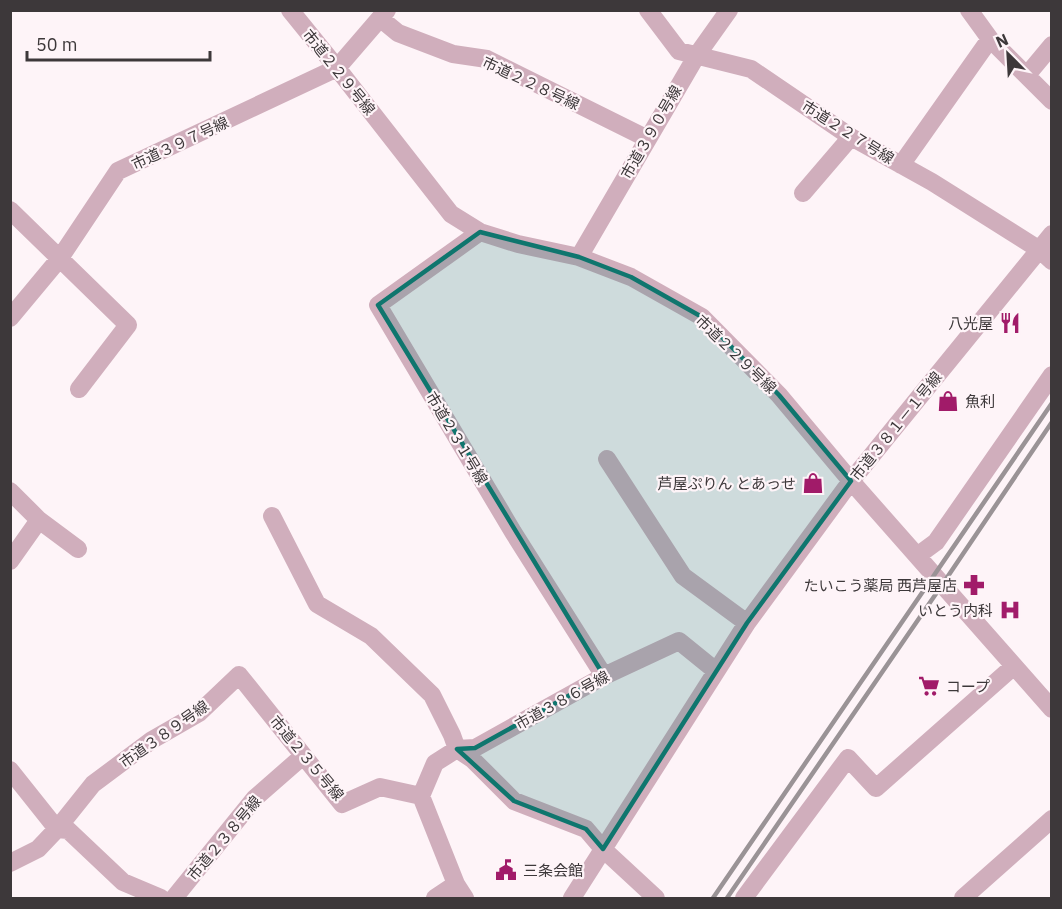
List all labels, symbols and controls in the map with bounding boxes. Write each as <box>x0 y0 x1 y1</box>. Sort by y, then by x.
scale bar <box>27 24 210 62</box>
north arrow <box>978 24 1038 84</box>
street label: 市道２２９号線 <box>299 25 379 119</box>
text: N <box>993 29 1011 52</box>
text: 50 m <box>36 33 78 56</box>
street label: 市道２２８号線 <box>479 52 583 114</box>
street label: 市道３９０号線 <box>617 82 685 182</box>
street label: 市道２２７号線 <box>798 96 898 168</box>
street label: 市道３９７号線 <box>128 112 232 174</box>
street label: 市道２２９号線 <box>692 311 780 397</box>
restaurant icon: 八光屋 <box>998 311 1022 335</box>
place label: 八光屋 <box>948 314 993 333</box>
street label: 市道３８１－１号線 <box>846 368 946 484</box>
street label: 市道２３１号線 <box>422 388 492 488</box>
shop icon: 魚利 <box>936 389 960 413</box>
place label: 魚利 <box>965 392 995 411</box>
shop icon: 芦屋ぷりん とあっせ <box>801 471 825 495</box>
place label: 芦屋ぷりん とあっせ <box>657 474 796 493</box>
pharmacy icon: たいこう薬局 西芦屋店 <box>962 573 986 597</box>
place label: たいこう薬局 西芦屋店 <box>803 576 957 595</box>
hospital icon: いとう内科 <box>998 598 1022 622</box>
place label: いとう内科 <box>918 601 993 620</box>
street label: 市道３８６号線 <box>511 666 613 734</box>
supermarket icon: コープ <box>917 674 941 698</box>
place label: コープ <box>946 677 990 696</box>
street label: 市道３８９号線 <box>116 696 212 772</box>
street label: 市道２３５号線 <box>266 712 348 804</box>
street label: 市道２３８号線 <box>183 792 265 884</box>
public building icon: 三条会館 <box>494 858 518 882</box>
place label: 三条会館 <box>523 861 583 880</box>

